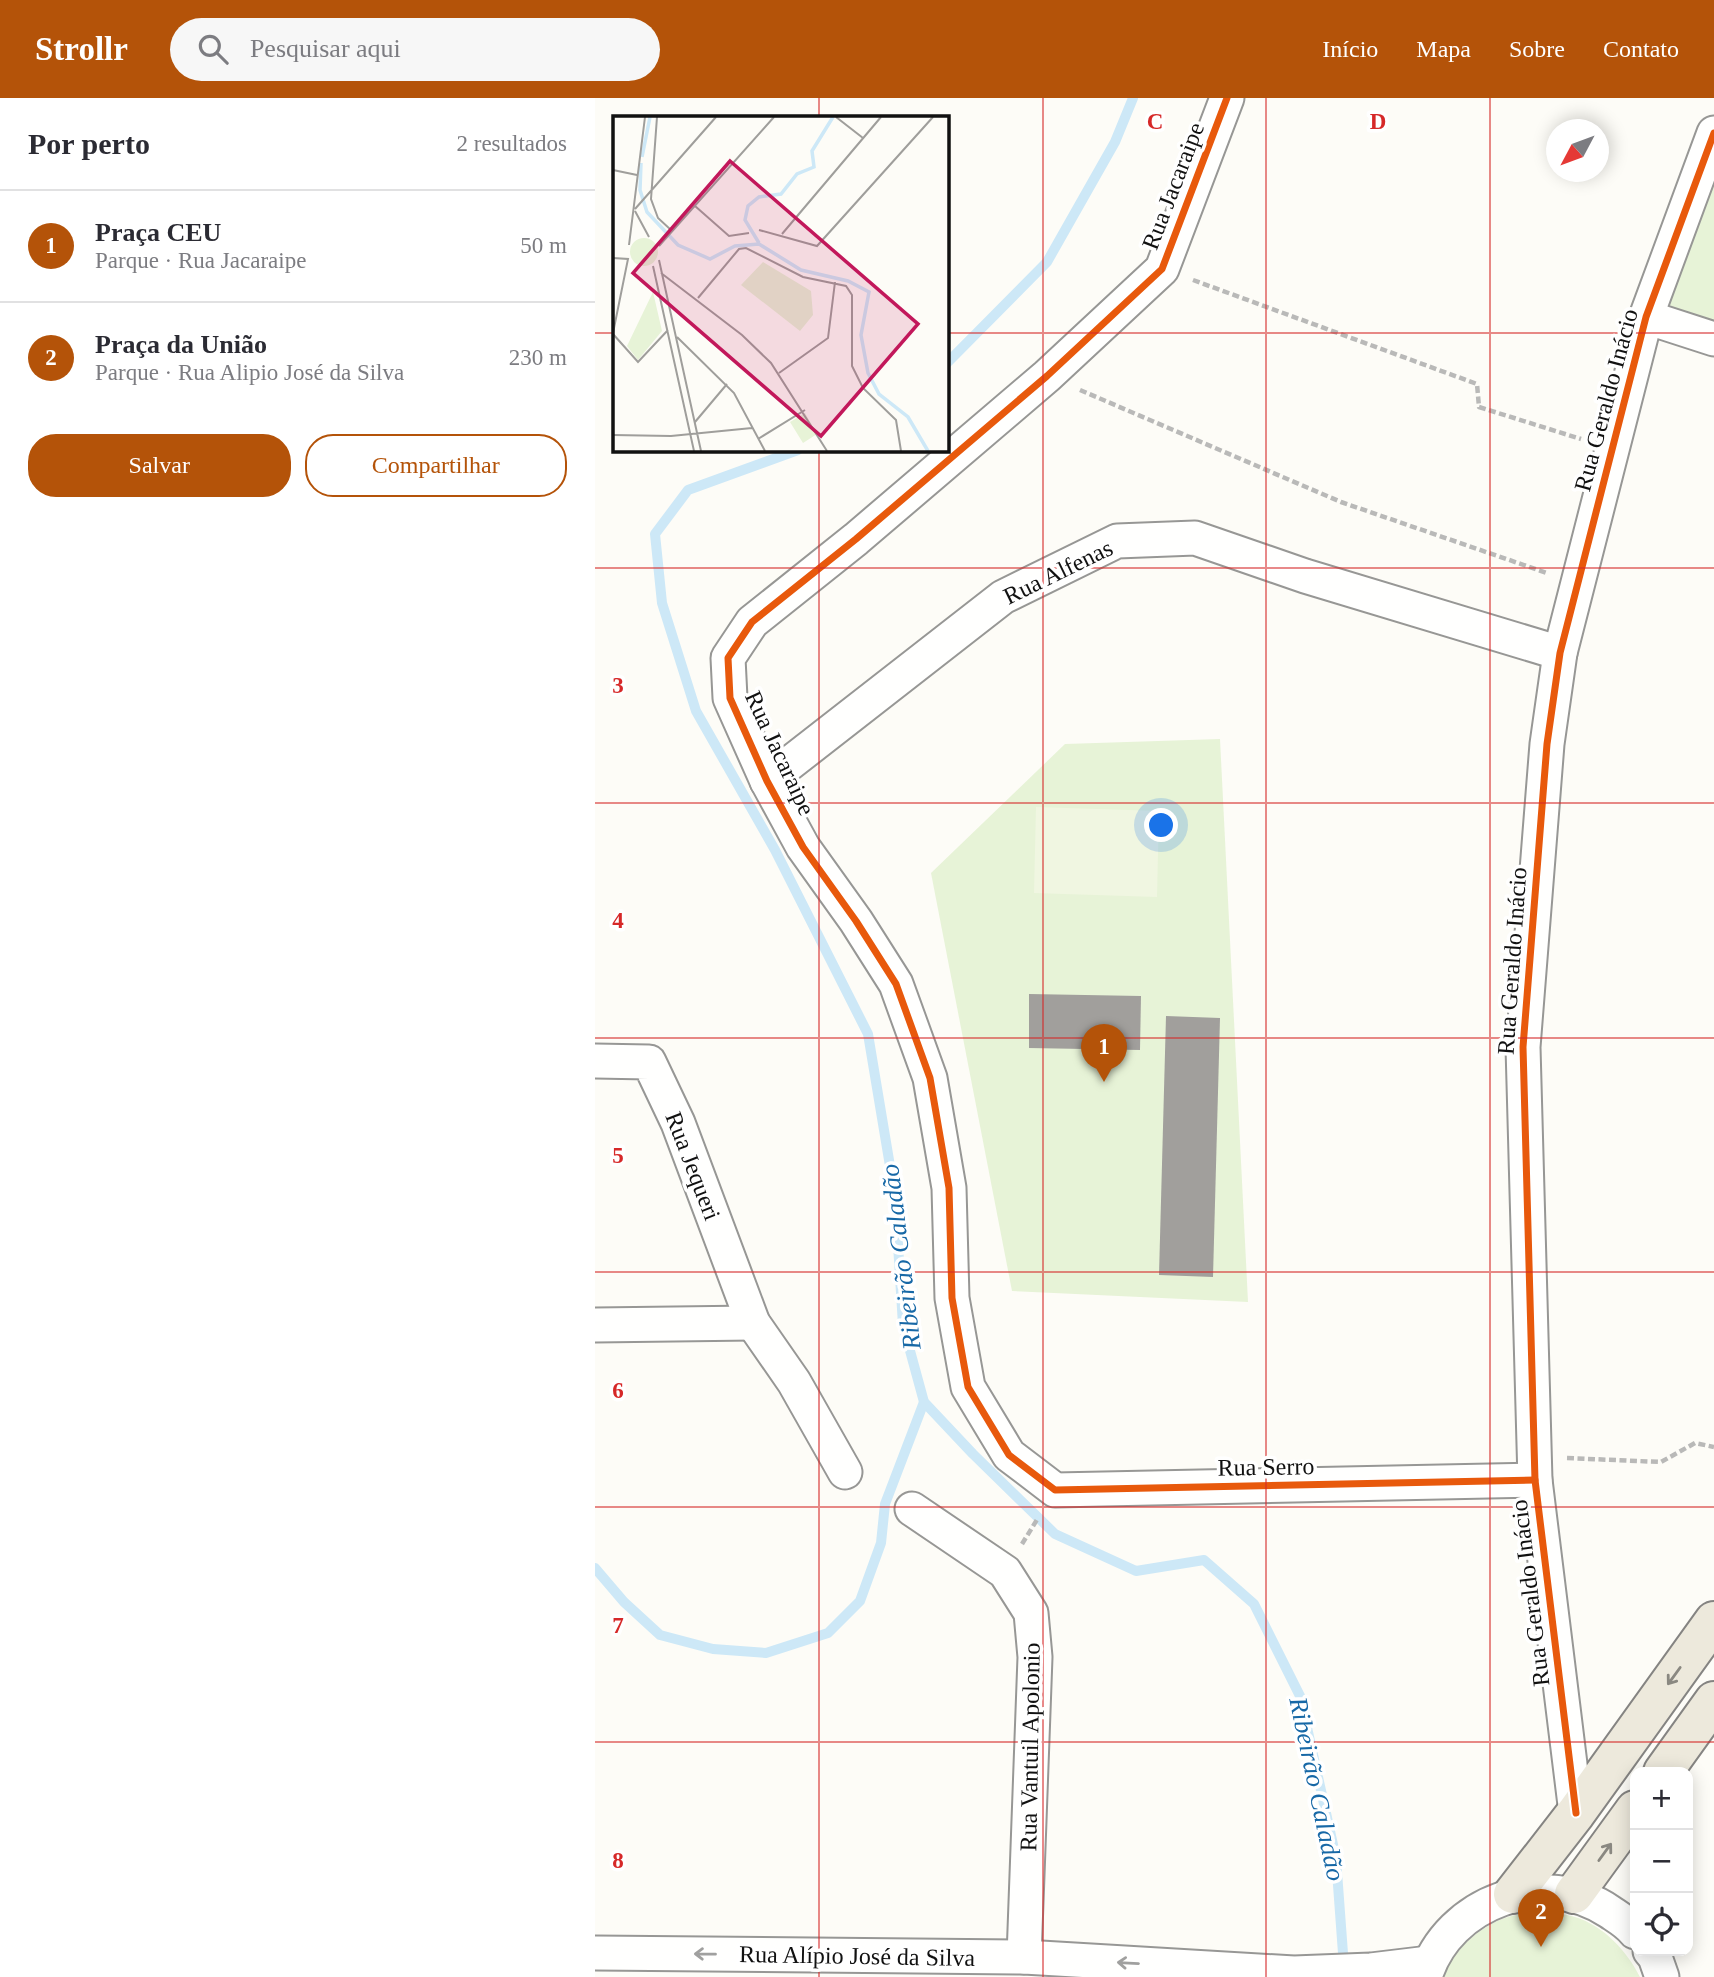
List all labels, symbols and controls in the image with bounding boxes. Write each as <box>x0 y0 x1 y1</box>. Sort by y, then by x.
search box <box>170 18 660 81</box>
icon: search <box>194 30 232 68</box>
text: Strollr <box>35 31 128 67</box>
text: Pesquisar aqui <box>250 34 401 63</box>
text: Início <box>1322 36 1378 62</box>
text: Mapa <box>1416 36 1471 62</box>
text: Sobre <box>1509 36 1565 62</box>
text: Contato <box>1603 36 1679 62</box>
text: C <box>1147 109 1163 134</box>
text: D <box>1370 109 1386 134</box>
inset map <box>613 116 949 452</box>
street label: Rua Jacaraipe <box>1137 119 1209 253</box>
north arrow <box>1546 119 1609 182</box>
text: Por perto <box>28 127 150 160</box>
text: 2 resultados <box>456 131 567 156</box>
text: Praça CEU <box>95 218 221 247</box>
text: 1 <box>45 233 57 258</box>
text: 50 m <box>520 233 567 258</box>
text: Parque · Rua Jacaraipe <box>95 248 306 273</box>
street label: Rua Geraldo Inácio <box>1569 306 1643 494</box>
text: Praça da União <box>95 330 267 359</box>
text: 2 <box>45 345 57 370</box>
text: 230 m <box>509 345 567 370</box>
text: Parque · Rua Alipio José da Silva <box>95 360 404 385</box>
button: Salvar <box>28 434 291 497</box>
button: Compartilhar <box>305 434 567 497</box>
street label: Rua Alfenas <box>999 534 1117 610</box>
text: 3 <box>612 673 624 698</box>
street label: Rua Jacaraipe <box>740 687 820 819</box>
your location <box>1144 808 1178 842</box>
street label: Rua Geraldo Inácio <box>1492 866 1532 1056</box>
text: 4 <box>612 908 624 933</box>
pin: 1 <box>1081 1024 1127 1082</box>
street label: Rua Jequeri <box>660 1108 726 1224</box>
text: 5 <box>612 1143 624 1168</box>
water label: Ribeirão Caladão <box>875 1162 927 1353</box>
text: 6 <box>612 1378 624 1403</box>
street label: Rua Serro <box>1217 1453 1315 1481</box>
street label: Rua Geraldo Inácio <box>1506 1498 1554 1688</box>
text: 7 <box>612 1613 624 1638</box>
street label: Rua Vantuil Apolonio <box>1015 1642 1045 1852</box>
one-way arrow <box>1667 1666 1681 1685</box>
water label: Ribeirão Caladão <box>1283 1694 1351 1884</box>
map controls <box>1630 1767 1693 1956</box>
button: + <box>1630 1767 1693 1830</box>
button: − <box>1630 1830 1693 1893</box>
one-way arrow <box>1597 1843 1612 1862</box>
text: 8 <box>612 1848 624 1873</box>
pin: 2 <box>1518 1889 1564 1947</box>
button: locate <box>1630 1893 1693 1956</box>
street label: Rua Alípio José da Silva <box>739 1941 976 1971</box>
one-way arrow <box>694 1947 717 1961</box>
one-way arrow <box>1117 1957 1140 1970</box>

